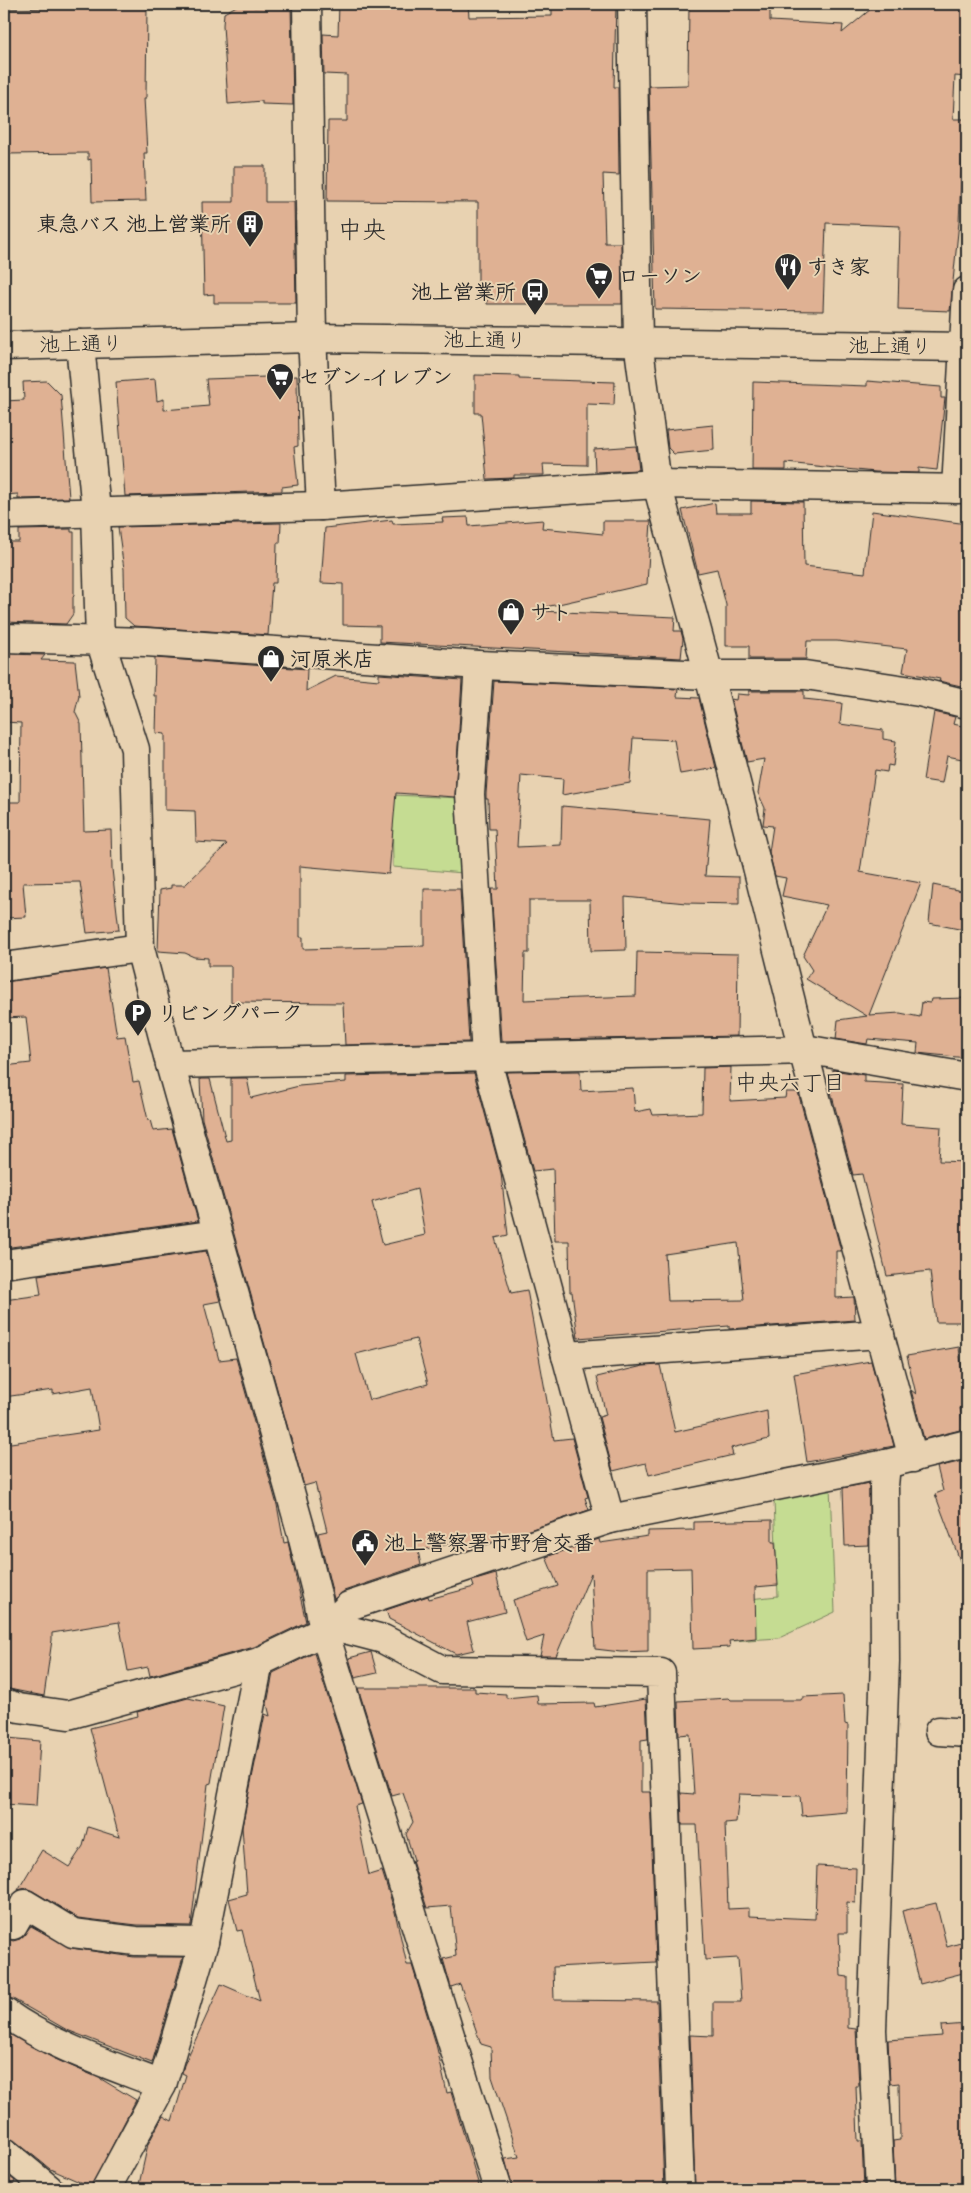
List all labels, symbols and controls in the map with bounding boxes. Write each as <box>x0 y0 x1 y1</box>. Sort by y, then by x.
building icon: 東急バス 池上営業所 <box>235 209 265 248</box>
place label: 東急バス 池上営業所 <box>37 211 231 237</box>
district label: 中央 <box>338 215 386 245</box>
restaurant icon: すき家 <box>773 252 803 291</box>
place label: すき家 <box>807 254 870 280</box>
supermarket icon: ローソン <box>584 261 614 300</box>
place label: ローソン <box>618 263 702 289</box>
bus stop icon: 池上営業所 <box>520 277 550 316</box>
place label: 池上営業所 <box>411 279 516 305</box>
street label: 池上通り <box>443 326 527 354</box>
street label: 池上通り <box>39 330 123 358</box>
street label: 池上通り <box>848 332 932 360</box>
supermarket icon: セブン-イレブン <box>265 362 295 401</box>
place label: セブン-イレブン <box>299 364 453 390</box>
shop icon: サト <box>496 597 526 636</box>
place label: サト <box>530 599 572 625</box>
shop icon: 河原米店 <box>256 644 286 683</box>
place label: 河原米店 <box>290 646 374 672</box>
parking icon: リビングパーク <box>123 998 153 1037</box>
place label: リビングパーク <box>157 1000 303 1026</box>
district label: 中央六丁目 <box>735 1069 845 1097</box>
public building icon: 池上警察署市野倉交番 <box>350 1528 380 1567</box>
place label: 池上警察署市野倉交番 <box>384 1530 594 1556</box>

